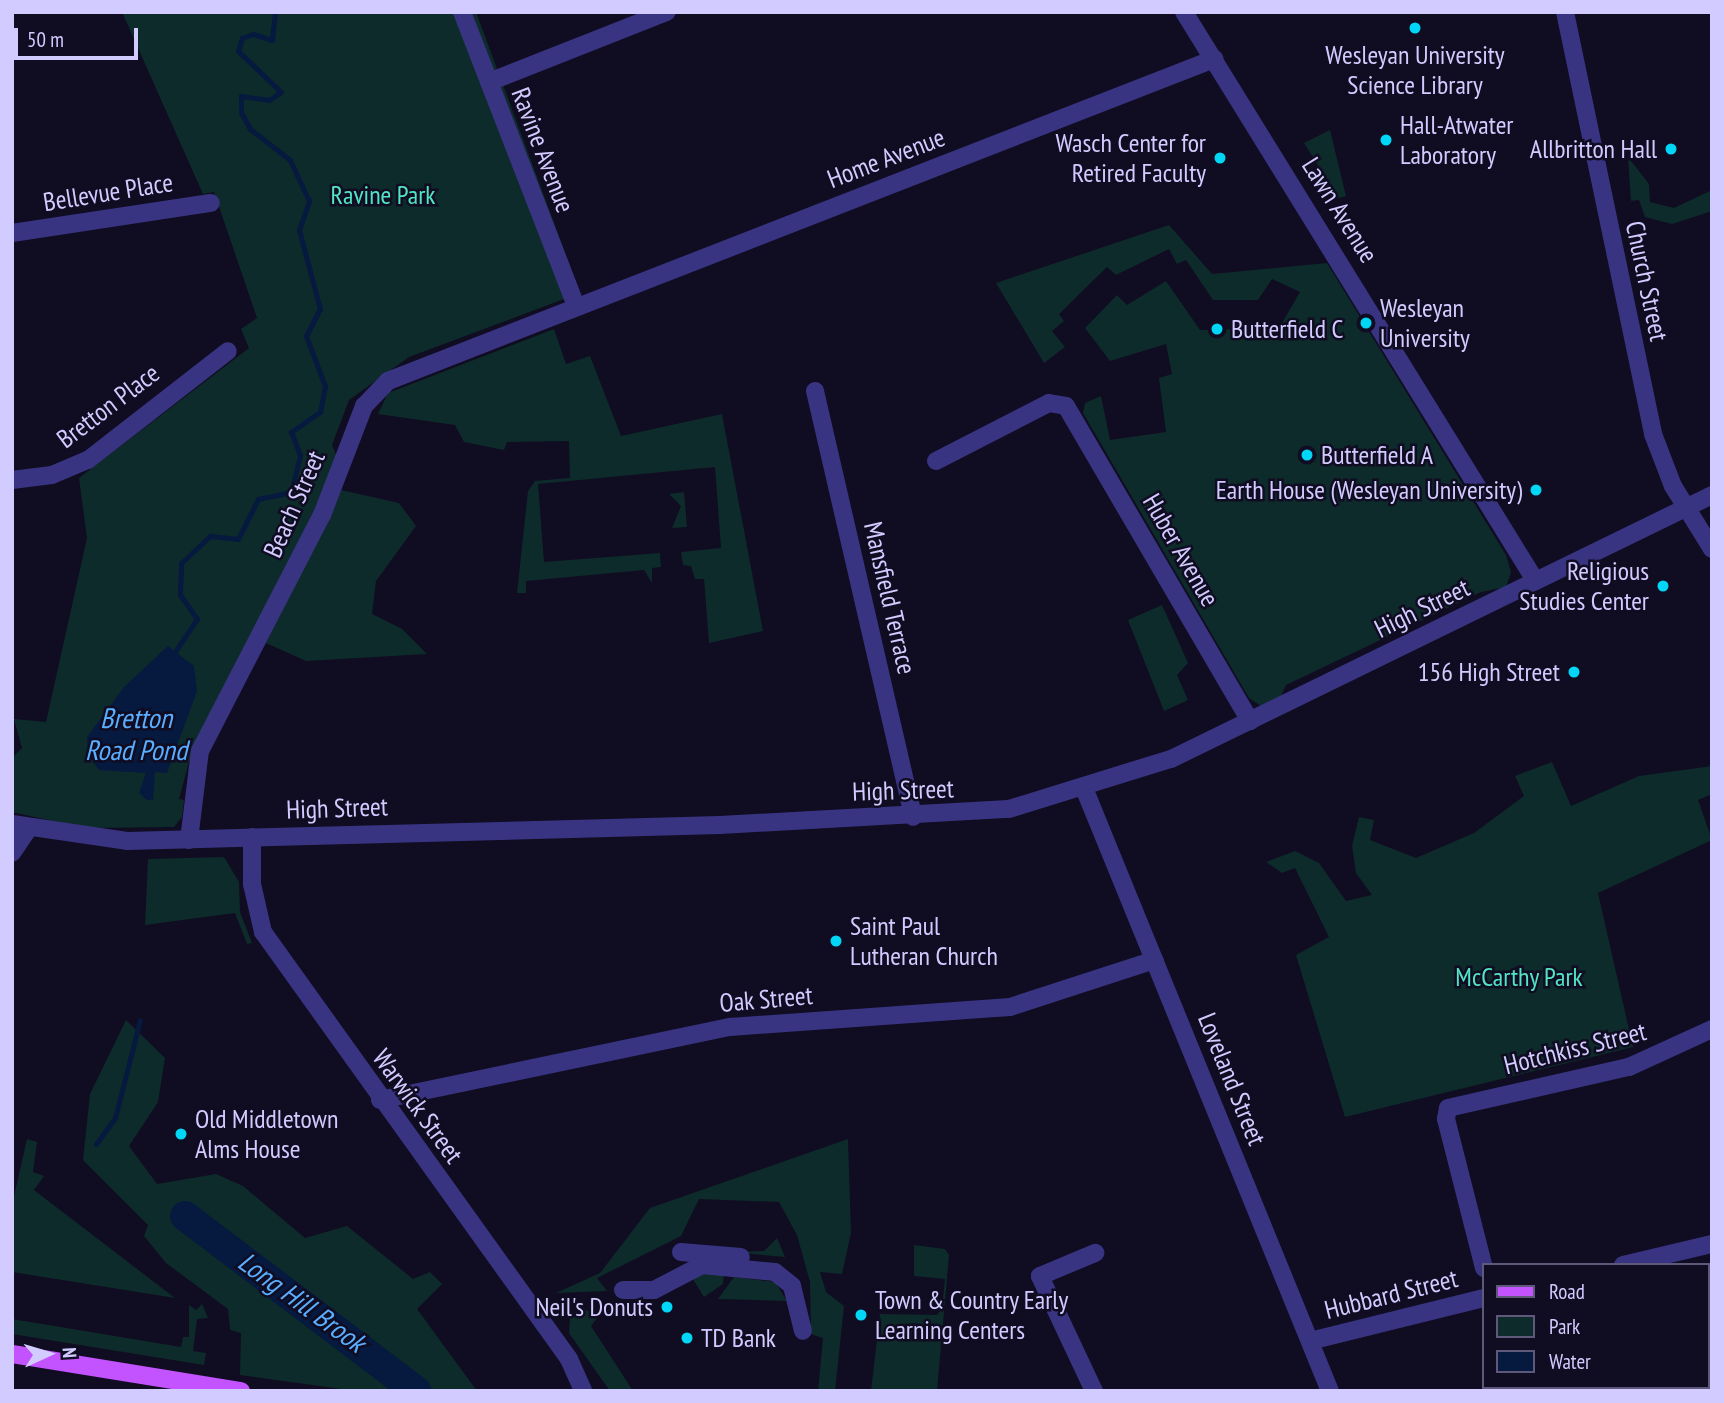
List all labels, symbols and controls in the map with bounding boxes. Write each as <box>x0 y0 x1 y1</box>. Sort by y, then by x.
scale bar <box>18 14 142 58</box>
marker: Wesleyan University Science Library <box>1407 20 1423 36</box>
text: 50 m <box>27 26 64 53</box>
place label: Wesleyan University Science Library <box>1325 39 1505 100</box>
street label: Ravine Avenue <box>505 83 581 217</box>
place label: Hall-Atwater Laboratory <box>1400 109 1513 170</box>
street label: Home Avenue <box>822 121 950 195</box>
place label: Wasch Center for Retired Faculty <box>1056 127 1206 188</box>
marker: Hall-Atwater Laboratory <box>1378 132 1394 148</box>
place label: Allbritton Hall <box>1530 133 1657 165</box>
marker: Allbritton Hall <box>1663 141 1679 157</box>
marker: Wasch Center for Retired Faculty <box>1212 150 1228 166</box>
street label: Lawn Avenue <box>1295 151 1385 269</box>
street label: Bellevue Place <box>41 166 175 218</box>
park label: Ravine Park <box>331 179 435 211</box>
street label: Church Street <box>1619 218 1675 344</box>
place label: Wesleyan University <box>1380 292 1470 354</box>
place label: Butterfield C <box>1231 313 1343 345</box>
marker: Wesleyan University <box>1358 315 1374 331</box>
marker: Butterfield C <box>1209 321 1225 337</box>
street label: Bretton Place <box>51 357 165 455</box>
place label: Butterfield A <box>1321 439 1434 471</box>
street label: Beach Street <box>257 446 331 562</box>
marker: Butterfield A <box>1299 447 1315 463</box>
place label: Earth House (Wesleyan University) <box>1216 474 1522 506</box>
marker: Earth House (Wesleyan University) <box>1528 482 1544 498</box>
street label: Huber Avenue <box>1136 488 1226 612</box>
street label: Mansfield Terrace <box>857 519 923 677</box>
place label: Religious Studies Center <box>1519 555 1649 616</box>
street label: High Street <box>1370 572 1474 644</box>
marker: Religious Studies Center <box>1655 578 1671 594</box>
place label: 156 High Street <box>1418 656 1560 688</box>
marker: 156 High Street <box>1566 664 1582 680</box>
water label: Bretton Road Pond <box>85 701 187 767</box>
street label: High Street <box>852 773 954 807</box>
street label: High Street <box>286 791 388 825</box>
place label: Saint Paul Lutheran Church <box>850 910 998 972</box>
marker: Saint Paul Lutheran Church <box>828 933 844 949</box>
park label: McCarthy Park <box>1455 961 1583 993</box>
street label: Oak Street <box>718 979 814 1019</box>
street label: Loveland Street <box>1191 1008 1273 1150</box>
street label: Hotchkiss Street <box>1501 1015 1649 1081</box>
street label: Warwick Street <box>366 1043 470 1169</box>
place label: Old Middletown Alms House <box>195 1103 338 1164</box>
marker: Old Middletown Alms House <box>173 1126 189 1142</box>
water label: Long Hill Brook <box>232 1245 372 1359</box>
street label: Hubbard Street <box>1321 1262 1461 1326</box>
legend <box>1482 1263 1710 1389</box>
text: Road <box>1549 1278 1585 1305</box>
place label: Town & Country Early Learning Centers <box>875 1284 1069 1346</box>
place label: Neil's Donuts <box>535 1291 653 1323</box>
marker: Neil's Donuts <box>659 1299 675 1315</box>
marker: Town & Country Early Learning Centers <box>853 1307 869 1323</box>
text: Park <box>1549 1313 1580 1340</box>
north arrow <box>14 1319 84 1389</box>
place label: TD Bank <box>701 1322 776 1354</box>
marker: TD Bank <box>679 1330 695 1346</box>
text: N <box>58 1347 82 1358</box>
text: Water <box>1549 1348 1591 1375</box>

